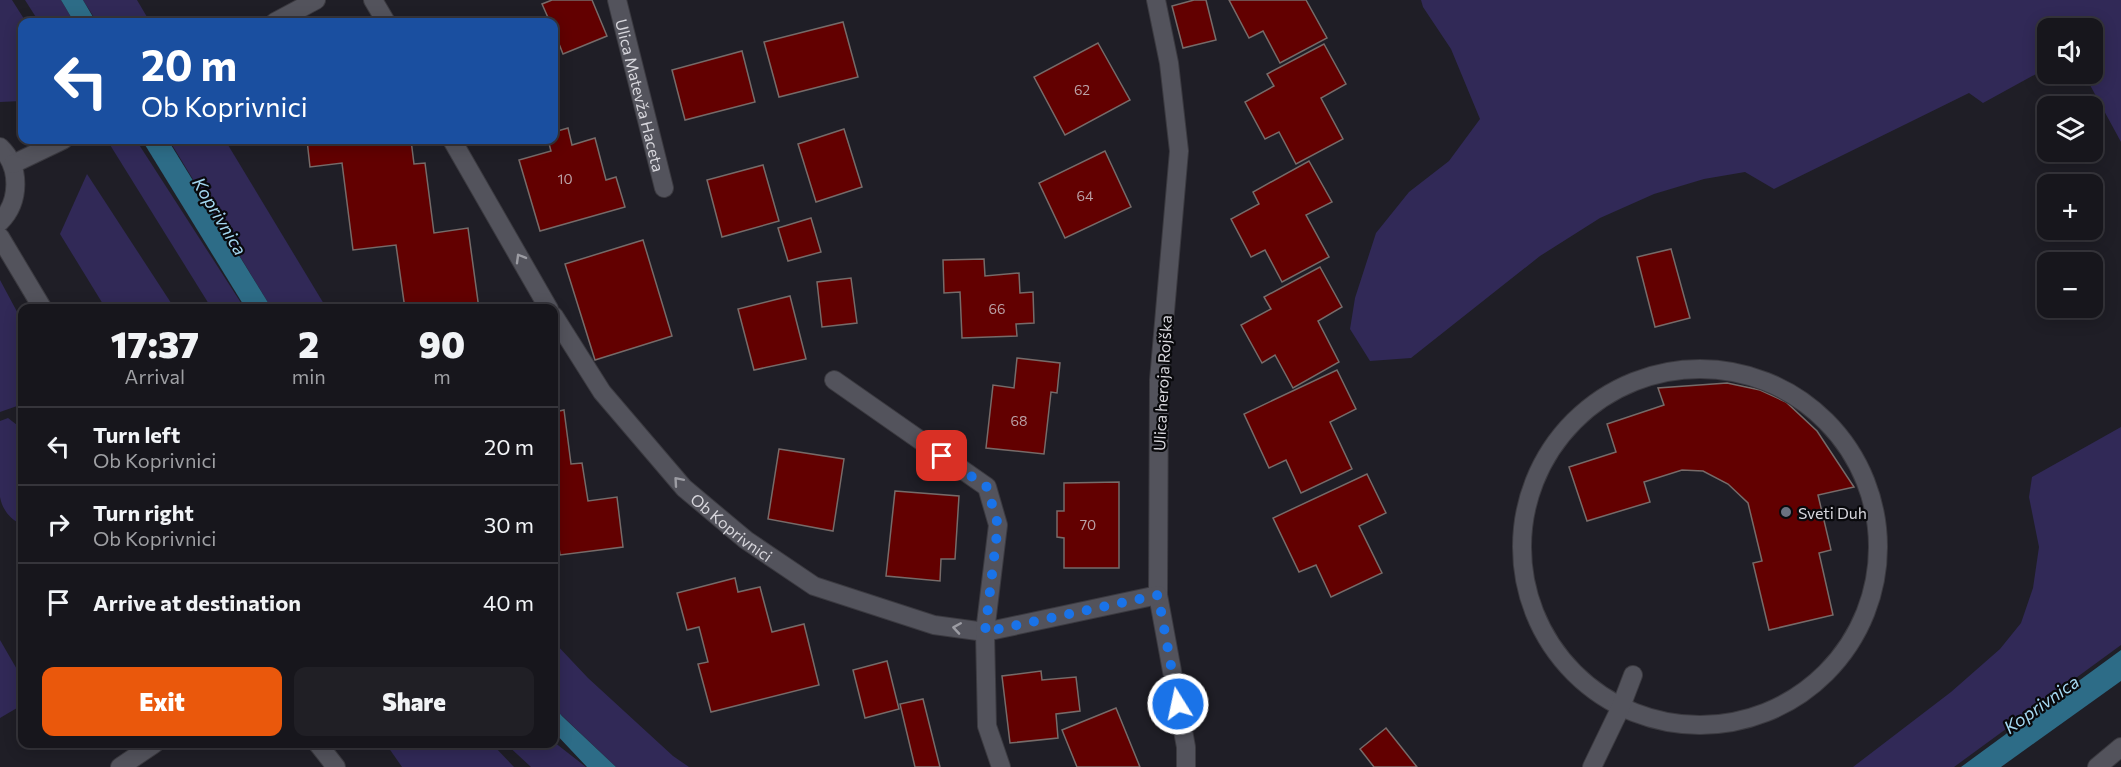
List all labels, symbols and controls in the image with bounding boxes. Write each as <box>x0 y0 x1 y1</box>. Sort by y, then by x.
street label: Ulica Matevža Haceta <box>613 17 669 173</box>
map controls <box>2037 18 2103 318</box>
button: sound <box>2037 18 2103 84</box>
text: 20 m <box>141 38 237 90</box>
icon: left <box>42 42 120 120</box>
house number: 62 <box>1074 81 1090 98</box>
text: Ob Koprivnici <box>141 90 308 123</box>
button: layers <box>2037 96 2103 162</box>
house number: 10 <box>557 170 573 187</box>
water label: Koprivnica <box>188 173 252 259</box>
button: + <box>2037 174 2103 240</box>
house number: 64 <box>1077 187 1094 204</box>
button: − <box>2037 252 2103 318</box>
one-way arrow <box>516 254 527 265</box>
house number: 66 <box>989 300 1006 317</box>
street label: Ulica heroja Rojška <box>1149 315 1175 451</box>
text: 17:37 <box>111 321 199 365</box>
text: 2 <box>298 321 319 365</box>
text: 90 <box>419 321 465 365</box>
text: Arrival <box>125 364 185 388</box>
text: min <box>292 364 326 388</box>
text: m <box>433 364 451 388</box>
house number: 68 <box>1011 412 1028 429</box>
text: Turn left <box>93 421 180 448</box>
icon: left <box>42 430 75 463</box>
pin <box>916 430 967 481</box>
text: 20 m <box>484 433 534 460</box>
icon: arrive <box>925 439 958 472</box>
text: Ob Koprivnici <box>93 448 217 472</box>
one-way arrow <box>675 477 686 488</box>
street label: Ob Koprivnici <box>687 489 777 565</box>
text: Turn right <box>93 499 194 526</box>
place label: Sveti Duh <box>1798 503 1867 522</box>
marker: Sveti Duh <box>1779 505 1793 519</box>
icon: right <box>42 508 75 541</box>
text: 30 m <box>484 511 534 538</box>
house number: 70 <box>1080 516 1096 533</box>
text: Ob Koprivnici <box>93 526 217 550</box>
icon: arrive <box>42 586 75 619</box>
text: Arrive at destination <box>93 589 301 616</box>
text: 40 m <box>483 589 534 616</box>
one-way arrow <box>952 622 962 635</box>
button: Exit <box>42 667 282 736</box>
button: Share <box>294 667 534 736</box>
water label: Koprivnica <box>1999 670 2083 738</box>
position arrow <box>1146 672 1210 736</box>

